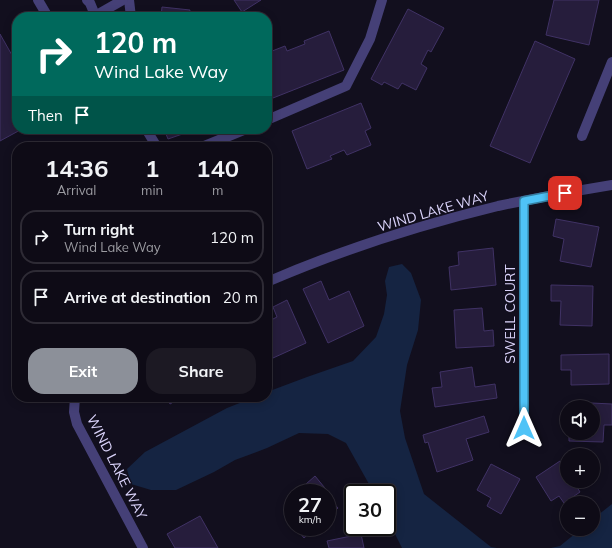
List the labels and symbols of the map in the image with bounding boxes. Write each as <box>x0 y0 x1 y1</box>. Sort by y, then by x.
pin <box>548 176 582 210</box>
street label: WIND LAKE WAY <box>375 186 491 235</box>
street label: SWELL COURT <box>501 264 519 364</box>
position arrow <box>503 407 545 449</box>
street label: WIND LAKE WAY <box>83 412 151 523</box>
speed limit sign: 30 <box>344 484 396 536</box>

